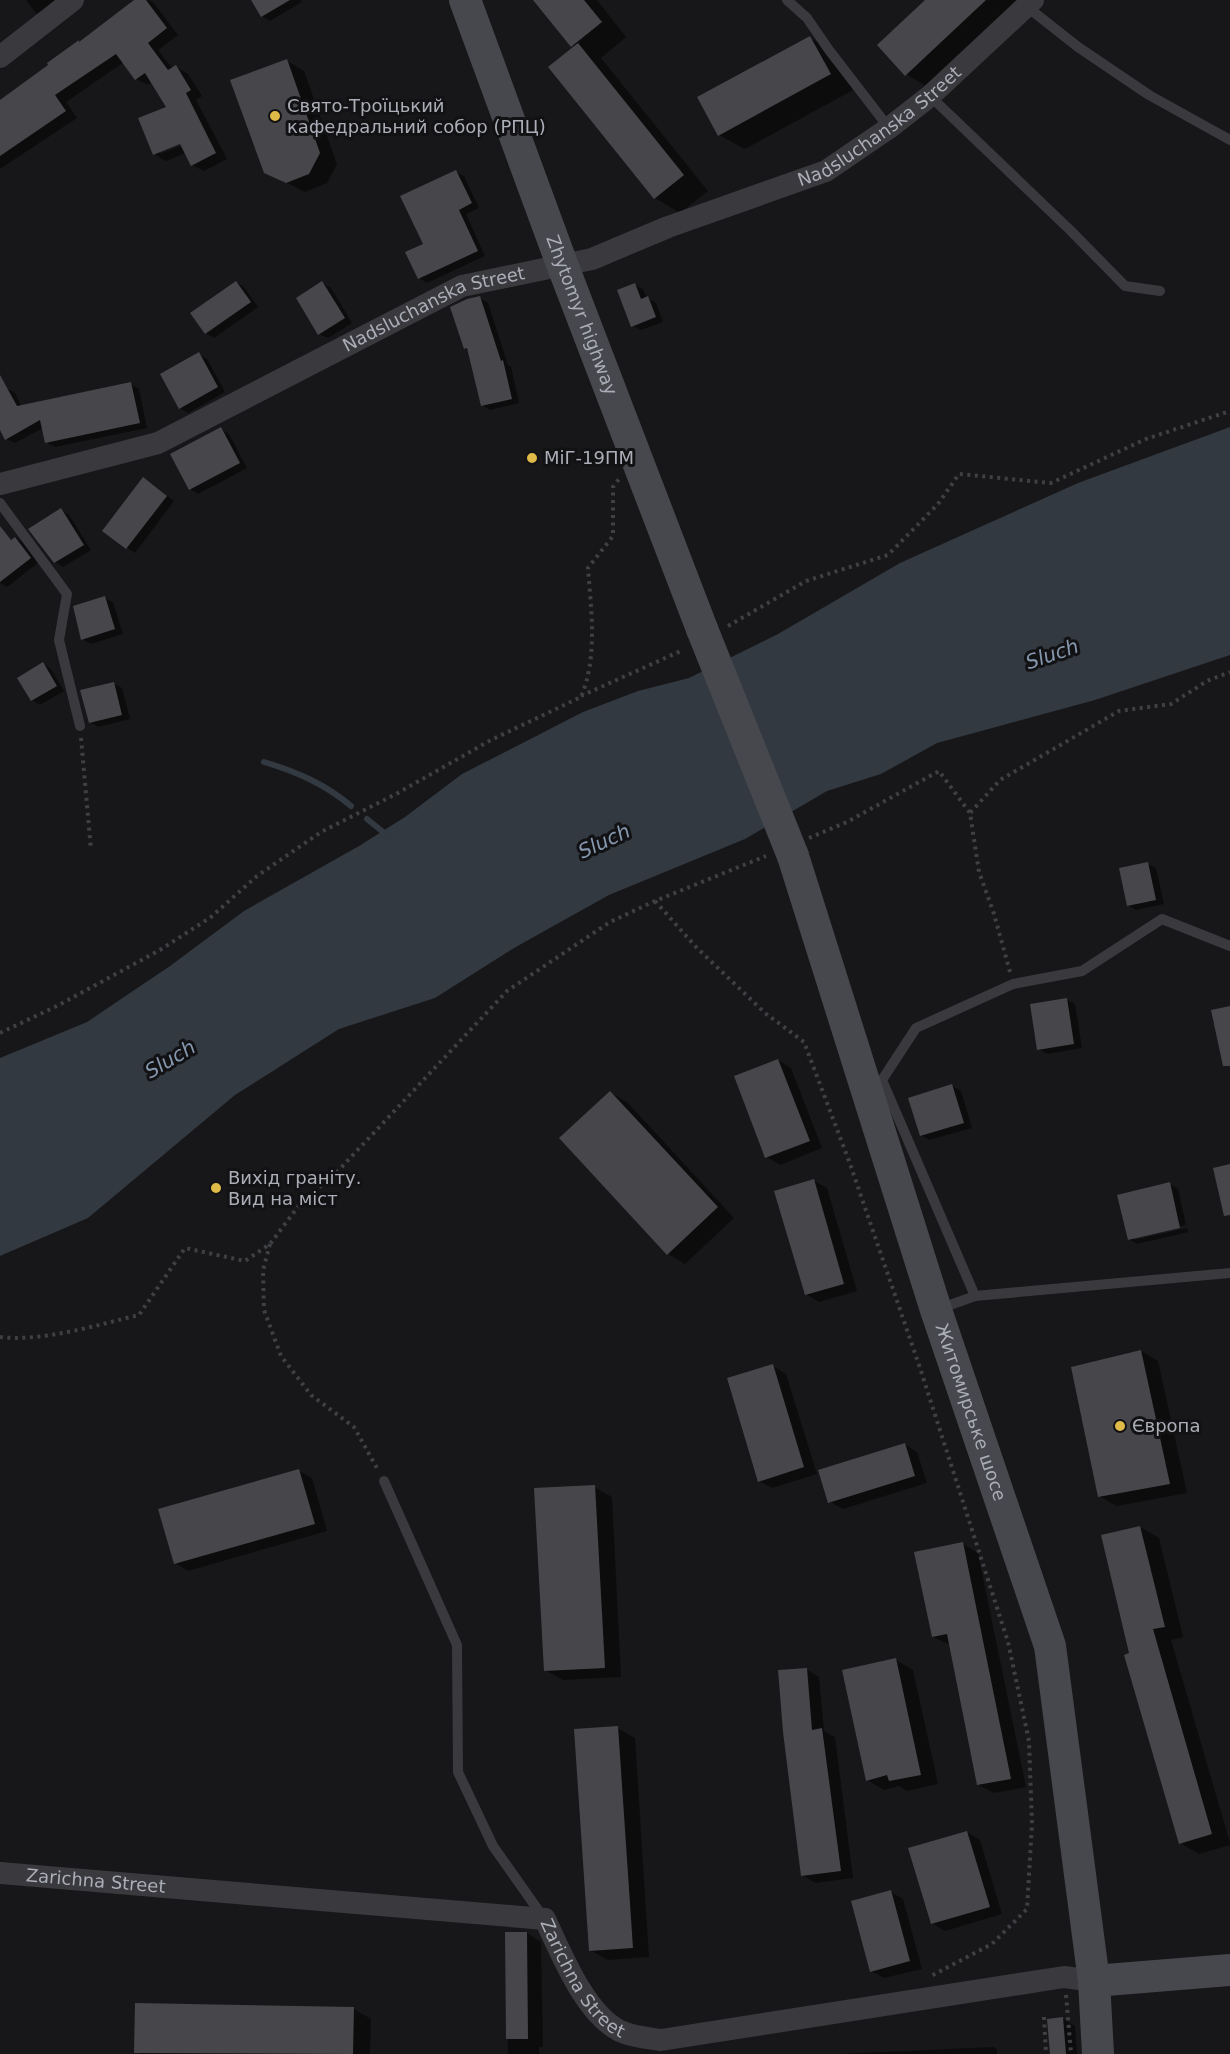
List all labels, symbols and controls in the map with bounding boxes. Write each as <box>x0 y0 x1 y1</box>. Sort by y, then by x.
street label: Nadsluchanska Street <box>795 62 965 190</box>
place label: Свято-Троїцький кафедральний собор (РПЦ) <box>287 95 546 137</box>
marker: Свято-Троїцький кафедральний собор (РПЦ) <box>268 109 282 123</box>
street label: Zhytomyr highway <box>542 232 622 398</box>
street label: Nadsluchanska Street <box>339 262 527 356</box>
place label: МіГ-19ПМ <box>544 447 634 468</box>
marker: МіГ-19ПМ <box>525 451 539 465</box>
water label: Sluch <box>1022 634 1082 674</box>
water label: Sluch <box>574 819 634 863</box>
water label: Sluch <box>140 1035 200 1083</box>
place label: Вихід граніту. Вид на міст <box>228 1167 361 1209</box>
marker: Вихід граніту. Вид на міст <box>209 1181 223 1195</box>
street label: Житомирське шосе <box>931 1321 1011 1504</box>
place label: Європа <box>1132 1415 1200 1436</box>
marker: Європа <box>1113 1419 1127 1433</box>
street label: Zarichna Street <box>25 1864 166 1897</box>
street label: Zarichna Street <box>536 1915 628 2042</box>

